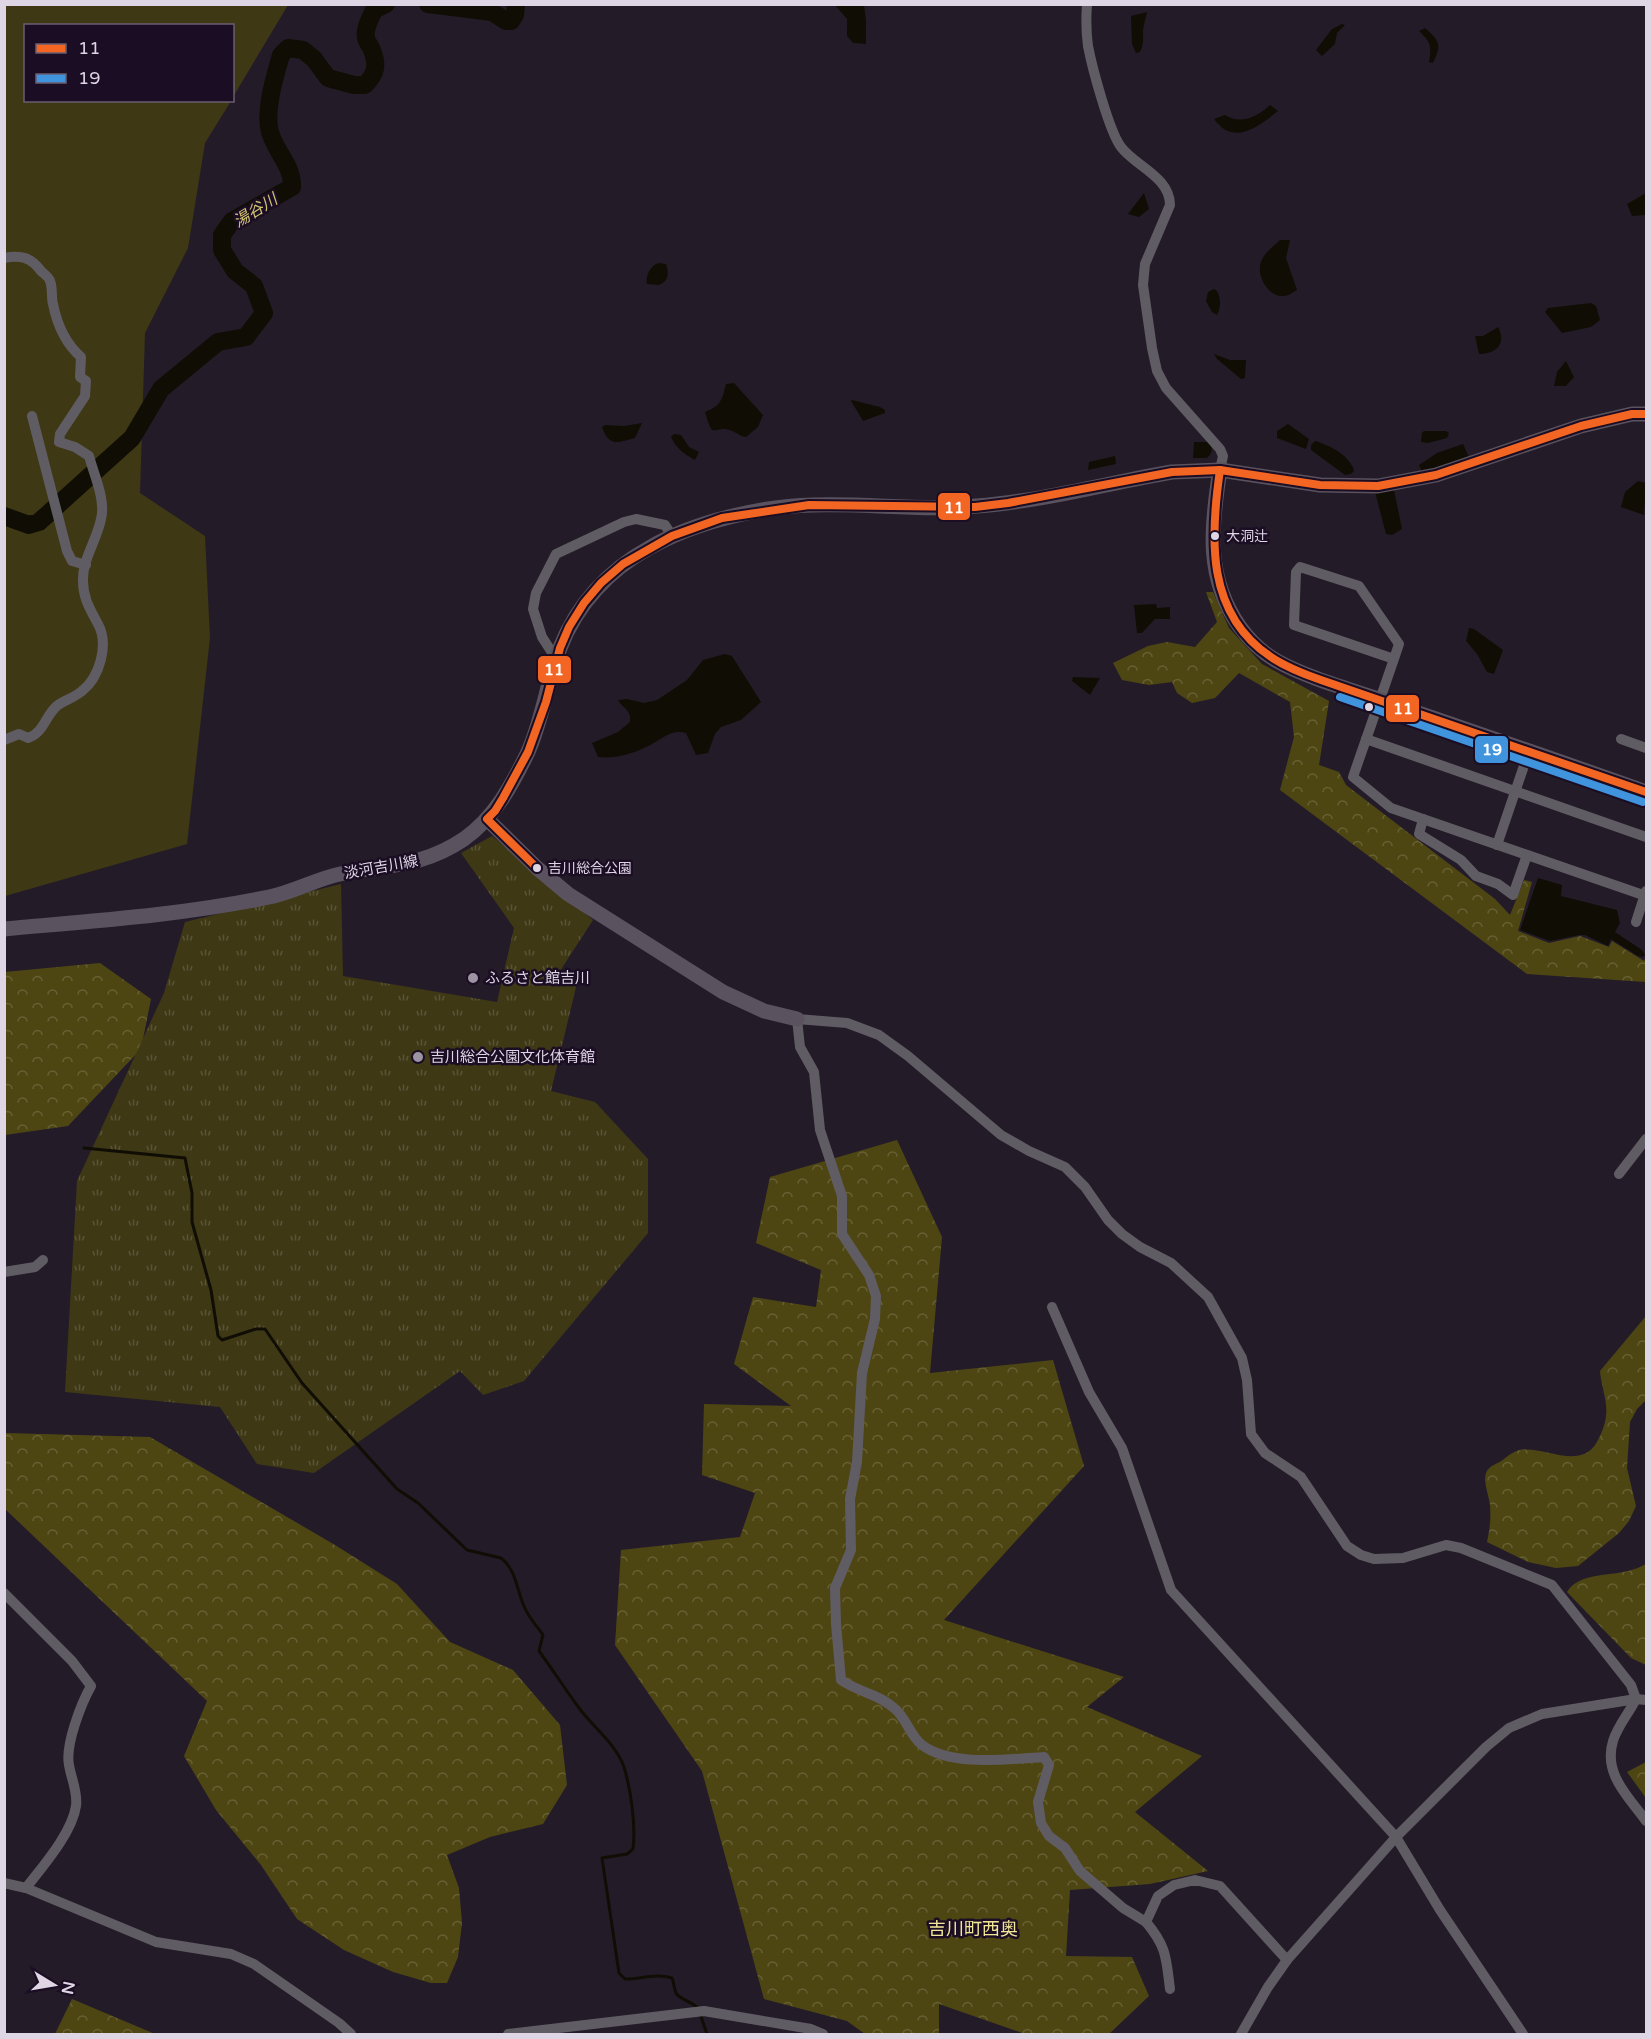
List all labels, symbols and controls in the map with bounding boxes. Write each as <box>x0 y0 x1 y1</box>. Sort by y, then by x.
legend <box>24 24 234 102</box>
text: 11 <box>78 37 101 59</box>
text: 19 <box>78 67 101 89</box>
water label: 湯谷川 <box>230 189 283 232</box>
line badge: 11 <box>937 492 971 521</box>
text: 11 <box>944 498 964 518</box>
place label: 大洞辻 <box>1226 528 1268 545</box>
marker: 大洞辻 <box>1209 530 1221 542</box>
line badge: 11 <box>537 655 572 684</box>
text: 11 <box>544 660 564 680</box>
line badge: 11 <box>1385 694 1420 723</box>
text: 11 <box>1393 699 1413 719</box>
unlabelled marker <box>1363 701 1375 713</box>
line badge: 19 <box>1474 735 1509 764</box>
text: 19 <box>1482 740 1502 760</box>
street label: 淡河吉川線 <box>342 852 420 882</box>
place label: 吉川総合公園 <box>548 860 632 877</box>
marker: 吉川総合公園 <box>531 862 543 874</box>
place label: ふるさと館吉川 <box>485 969 590 987</box>
marker: ふるさと館吉川 <box>466 971 480 985</box>
place label: 吉川総合公園文化体育館 <box>430 1048 595 1066</box>
marker: 吉川総合公園文化体育館 <box>411 1050 425 1064</box>
district label: 吉川町西奥 <box>928 1918 1018 1940</box>
north arrow <box>24 1955 84 2015</box>
text: N <box>57 1979 79 1996</box>

